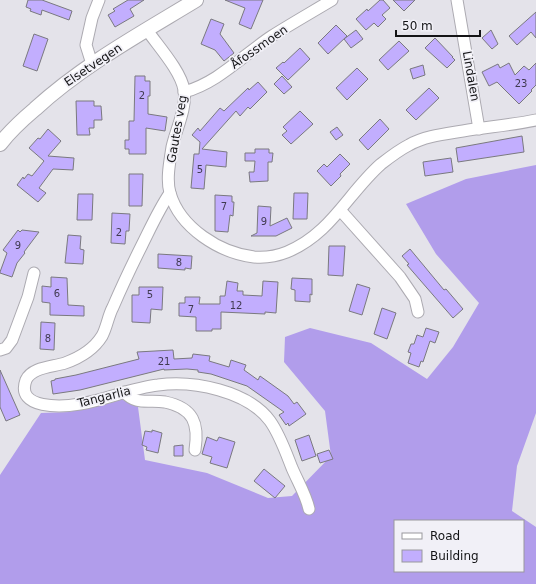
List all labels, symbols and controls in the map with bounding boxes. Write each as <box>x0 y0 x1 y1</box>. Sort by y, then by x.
scale bar <box>396 12 480 38</box>
text: 50 m <box>402 19 433 33</box>
street label: Åfossmoen <box>227 21 290 72</box>
street label: Elsetvegen <box>62 41 124 89</box>
street label: Lindalen <box>460 50 482 102</box>
house number: 23 <box>515 78 527 89</box>
house number: 2 <box>139 90 145 101</box>
street label: Gautes veg <box>164 94 190 164</box>
house number: 5 <box>197 164 203 175</box>
house number: 7 <box>221 201 227 212</box>
house number: 9 <box>261 216 267 227</box>
house number: 2 <box>116 227 122 238</box>
house number: 9 <box>15 240 21 251</box>
house number: 8 <box>176 257 182 268</box>
house number: 6 <box>54 288 60 299</box>
house number: 5 <box>147 289 153 300</box>
house number: 12 <box>230 300 242 311</box>
house number: 7 <box>188 304 194 315</box>
house number: 8 <box>45 333 51 344</box>
house number: 21 <box>158 356 170 367</box>
street label: Tangarlia <box>75 384 132 411</box>
legend <box>394 520 524 572</box>
text: Road <box>430 529 460 543</box>
text: Building <box>430 549 479 563</box>

